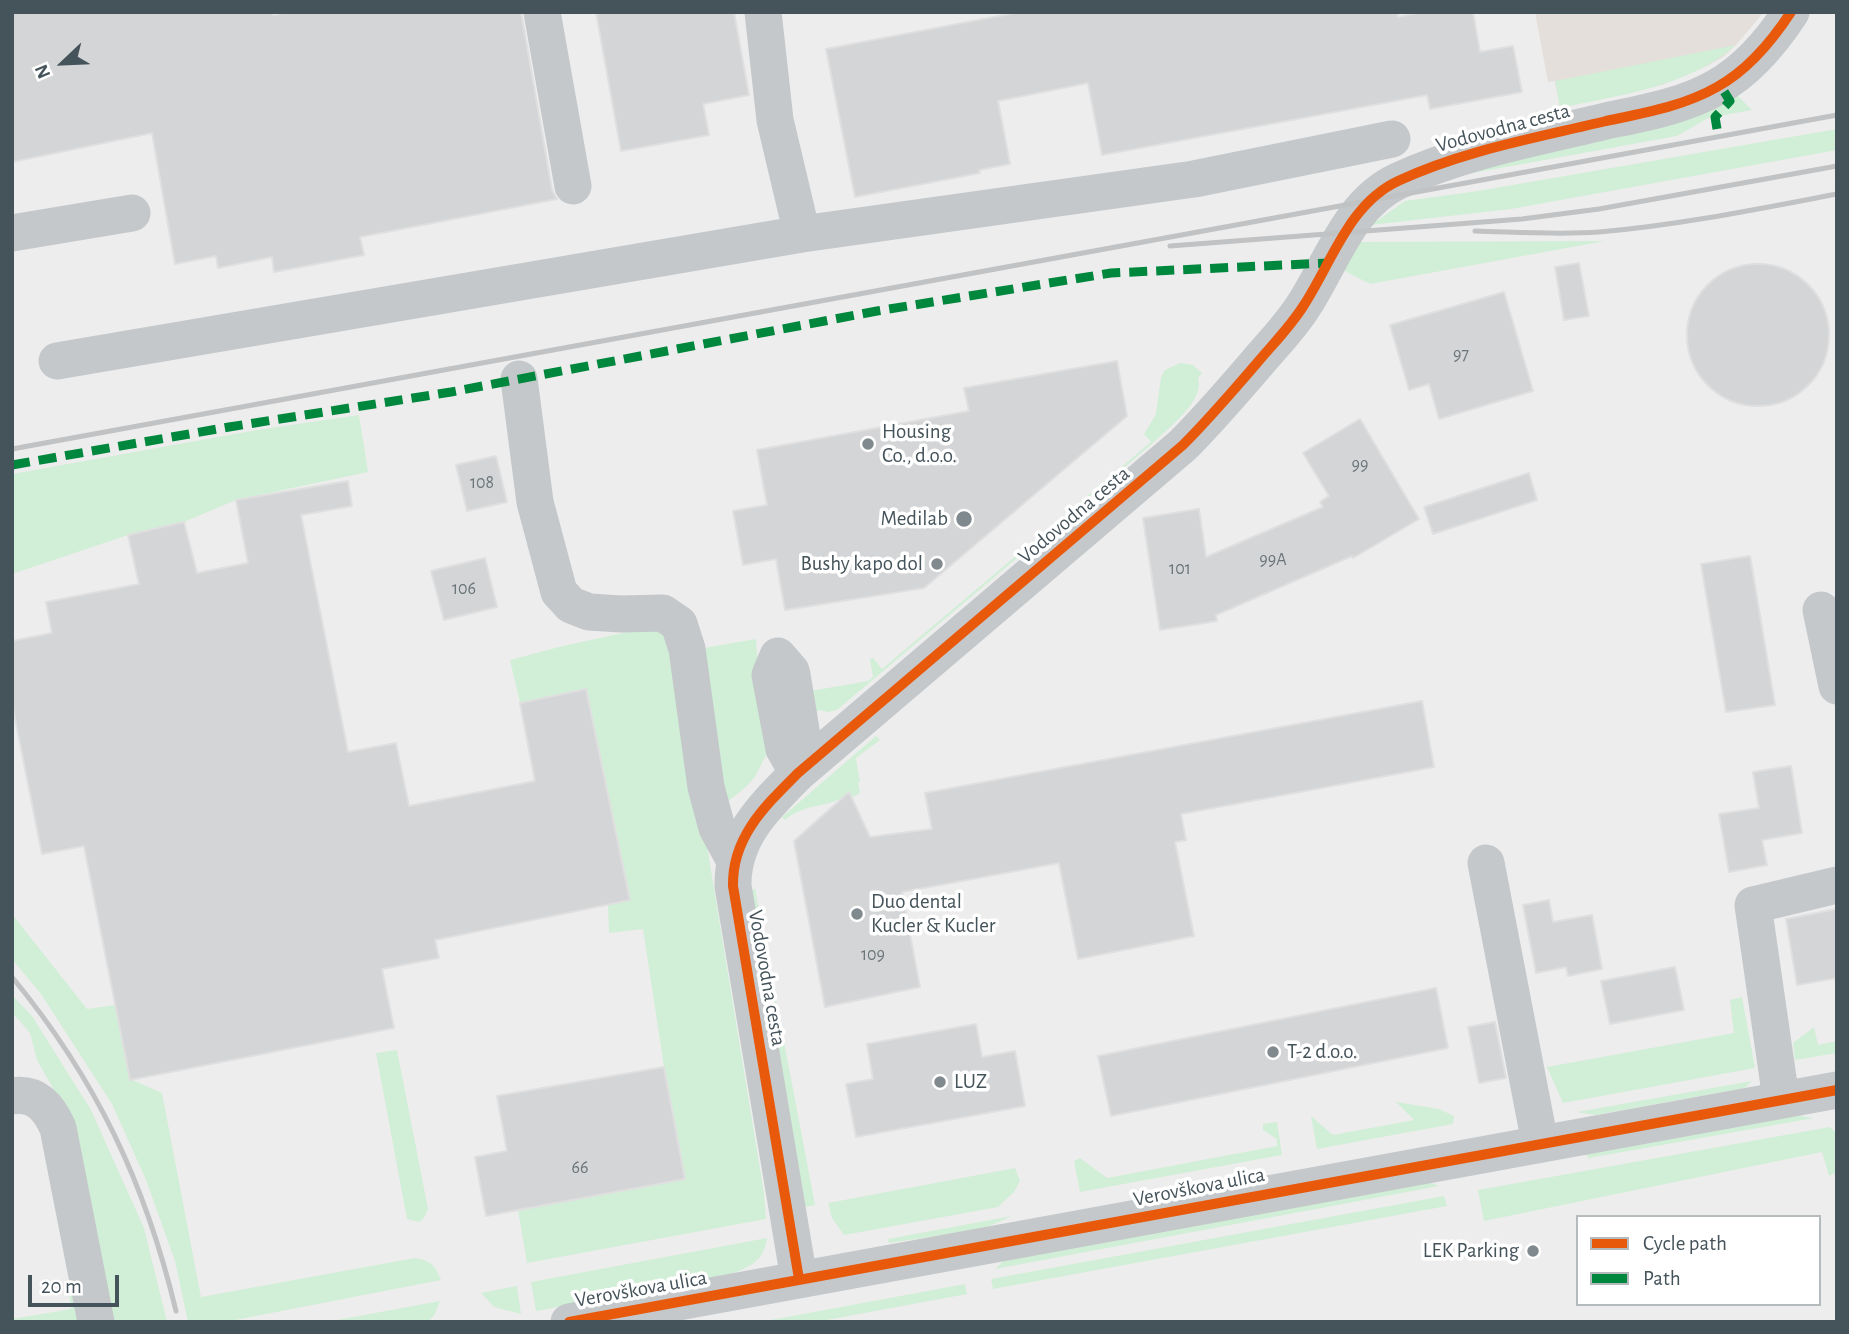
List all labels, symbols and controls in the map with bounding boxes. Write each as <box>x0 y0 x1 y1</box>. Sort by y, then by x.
north arrow <box>28 28 98 98</box>
text: N <box>32 62 55 81</box>
street label: Vodovodna cesta <box>1433 98 1573 158</box>
house number: 97 <box>1453 344 1469 366</box>
place label: Housing Co., d.o.o. <box>882 419 957 469</box>
marker: Housing Co., d.o.o. <box>860 436 876 452</box>
house number: 99 <box>1352 454 1368 476</box>
street label: Vodovodna cesta <box>1013 461 1135 569</box>
house number: 108 <box>470 472 494 494</box>
place label: Medilab <box>881 506 948 532</box>
marker: Medilab <box>954 509 974 529</box>
house number: 99A <box>1259 549 1287 571</box>
place label: Bushy kapo dol <box>801 551 923 577</box>
marker: Bushy kapo dol <box>929 556 945 572</box>
house number: 101 <box>1169 558 1191 580</box>
house number: 106 <box>452 578 476 600</box>
place label: Duo dental Kucler & Kucler <box>871 889 996 939</box>
marker: Duo dental Kucler & Kucler <box>849 906 865 922</box>
street label: Vodovodna cesta <box>743 908 791 1048</box>
house number: 109 <box>861 944 885 966</box>
place label: T-2 d.o.o. <box>1287 1039 1357 1065</box>
marker: T-2 d.o.o. <box>1265 1044 1281 1060</box>
place label: LUZ <box>954 1069 987 1095</box>
marker: LUZ <box>932 1074 948 1090</box>
house number: 66 <box>572 1157 588 1179</box>
street label: Verovškova ulica <box>1131 1162 1267 1212</box>
legend <box>1576 1215 1821 1306</box>
text: Cycle path <box>1643 1233 1727 1254</box>
place label: LEK Parking <box>1423 1238 1519 1264</box>
marker: LEK Parking <box>1525 1243 1541 1259</box>
scale bar <box>32 1260 122 1304</box>
street label: Verovškova ulica <box>573 1265 709 1313</box>
text: Path <box>1643 1268 1681 1289</box>
text: 20 m <box>41 1276 82 1297</box>

